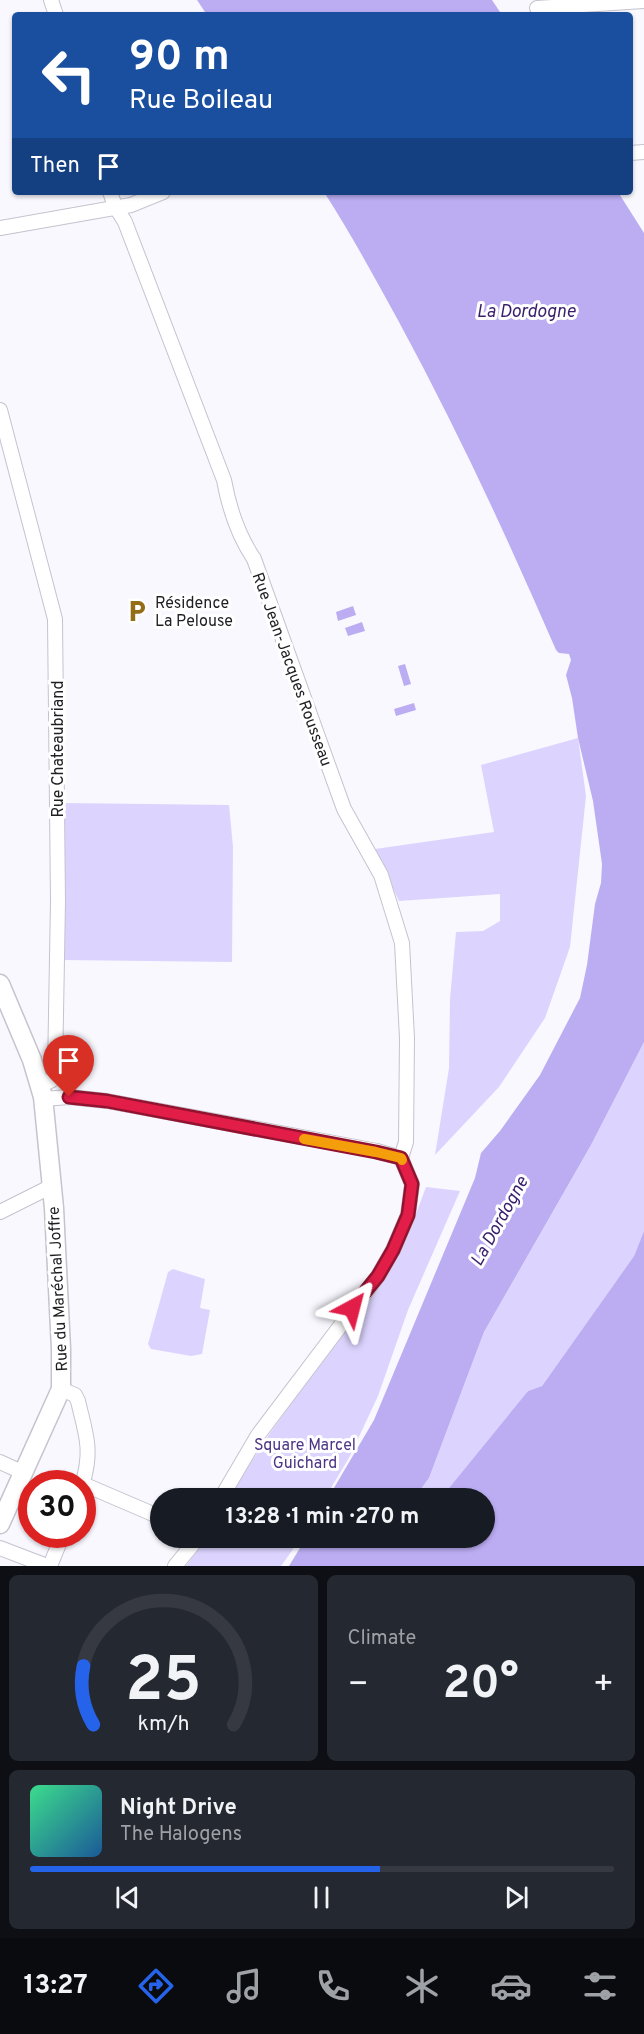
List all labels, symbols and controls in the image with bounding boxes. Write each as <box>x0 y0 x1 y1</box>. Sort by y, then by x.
text: 90 m <box>129 32 230 85</box>
icon: left <box>30 36 108 114</box>
text: Rue Boileau <box>129 84 273 118</box>
icon: arrive <box>92 150 125 183</box>
text: Then <box>30 153 80 180</box>
water label: La Dordogne <box>476 301 576 324</box>
street label: Rue Jean-Jacques Rousseau <box>247 570 336 769</box>
place label: Résidence La Pelouse <box>155 594 233 632</box>
parking icon: Résidence La Pelouse <box>124 598 150 624</box>
street label: Rue Chateaubriand <box>49 680 69 818</box>
pin <box>43 1035 94 1097</box>
icon: arrive <box>52 1044 85 1077</box>
water label: La Dordogne <box>466 1172 535 1271</box>
street label: Rue du Maréchal Joffre <box>45 1206 73 1372</box>
position arrow <box>320 1276 384 1340</box>
park label: Square Marcel Guichard <box>254 1436 356 1474</box>
speed limit sign: 30 <box>18 1470 96 1548</box>
text: 13:28 · 1 min · 270 m <box>226 1504 419 1531</box>
text: Climate <box>348 1626 416 1652</box>
text: 25 <box>125 1644 201 1723</box>
text: 20° <box>443 1657 519 1714</box>
text: − <box>348 1665 369 1707</box>
text: + <box>593 1665 614 1707</box>
text: km/h <box>137 1711 189 1738</box>
text: Night Drive <box>120 1795 237 1822</box>
text: The Halogens <box>120 1822 242 1848</box>
icon: previous <box>111 1881 144 1914</box>
icon: pause <box>305 1881 338 1914</box>
icon: next <box>500 1881 533 1914</box>
icon: directions <box>135 1965 177 2007</box>
icon: music <box>223 1965 265 2007</box>
icon: phone <box>312 1965 354 2007</box>
icon: climate <box>401 1965 443 2007</box>
icon: car <box>490 1965 532 2007</box>
icon: filters <box>579 1965 621 2007</box>
text: 13:27 <box>23 1969 88 2003</box>

